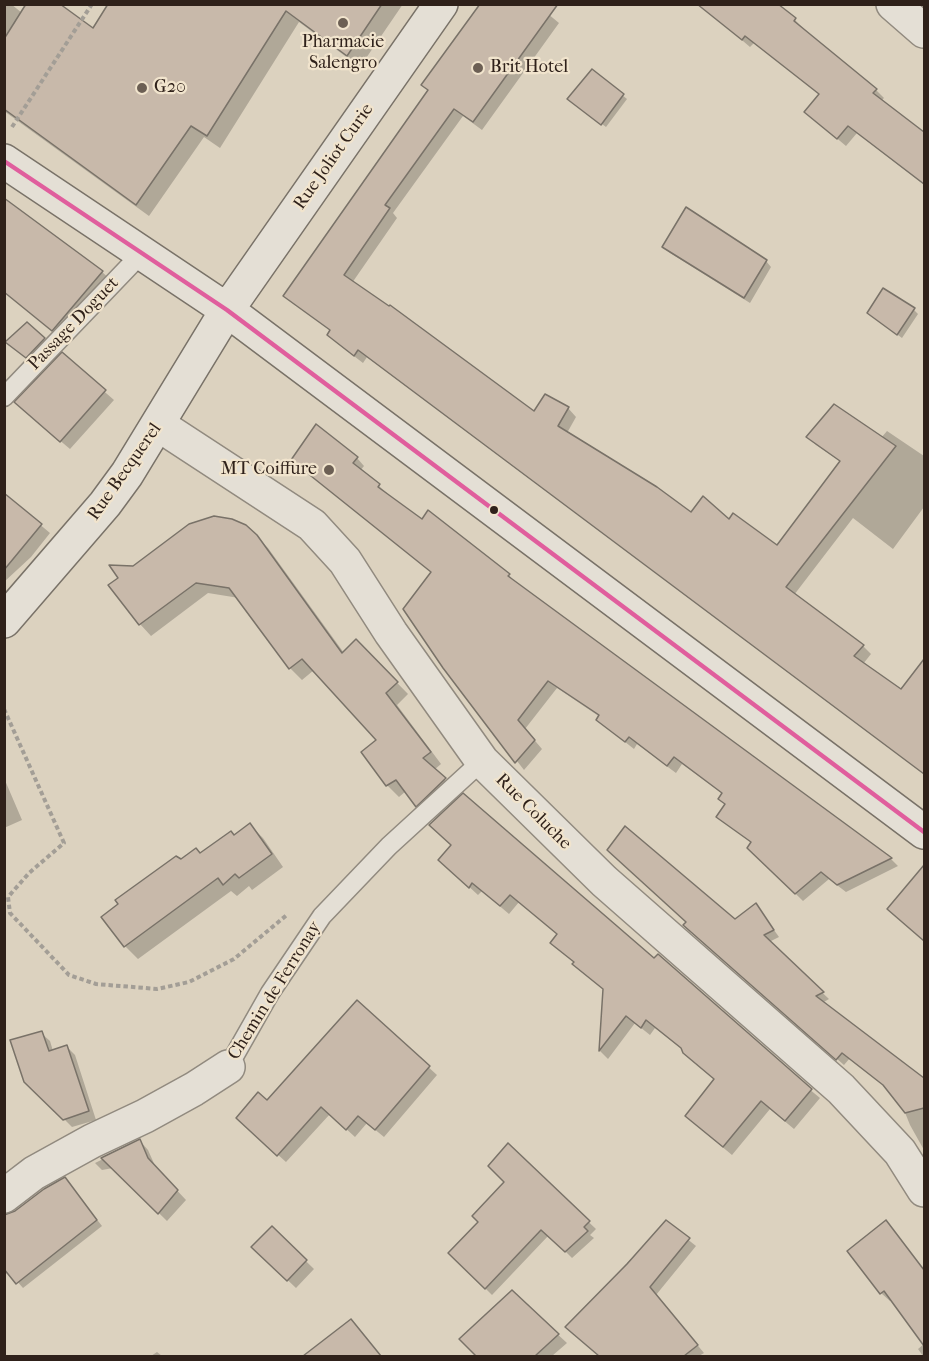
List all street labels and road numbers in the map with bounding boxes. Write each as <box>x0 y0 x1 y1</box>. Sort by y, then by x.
street label: Rue Joliot Curie <box>289 100 379 214</box>
street label: Passage Doguet <box>24 273 124 375</box>
street label: Rue Becquerel <box>83 419 167 525</box>
street label: Rue Coluche <box>491 770 575 854</box>
street label: Chemin de Ferronay <box>224 918 326 1064</box>

